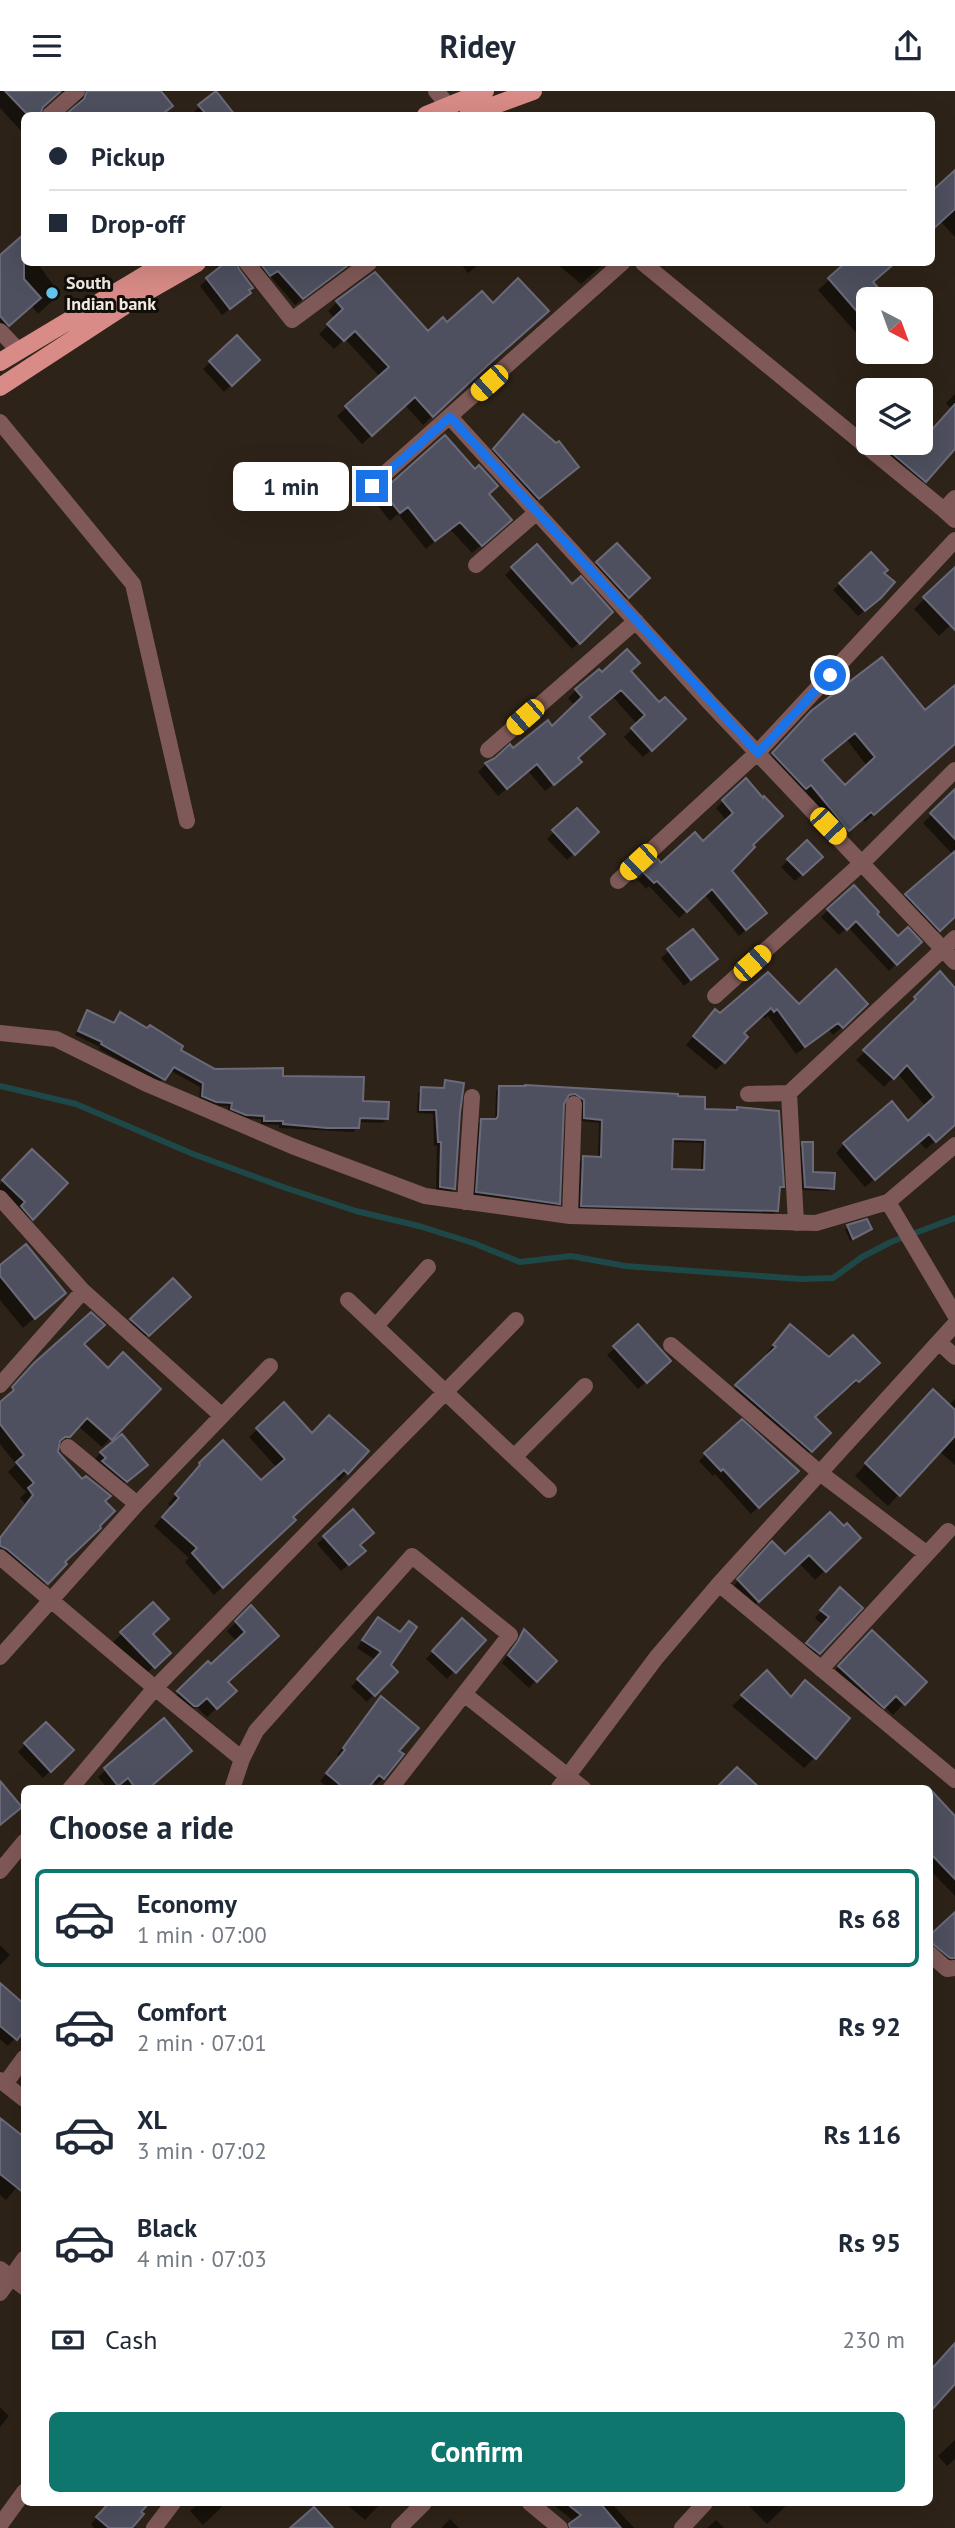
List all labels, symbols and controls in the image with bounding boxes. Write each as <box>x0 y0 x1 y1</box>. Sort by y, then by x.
text: Ridey <box>439 25 516 67</box>
icon: menu <box>28 27 66 65</box>
icon: share <box>889 27 927 65</box>
text: Pickup <box>91 140 165 173</box>
text: Drop-off <box>91 207 185 240</box>
place label: South Indian bank <box>66 271 156 315</box>
marker: South Indian bank <box>44 285 60 301</box>
north arrow <box>856 287 933 364</box>
map controls <box>856 287 933 455</box>
car <box>467 361 512 405</box>
button: layers <box>856 378 933 455</box>
callout: 1 min <box>232 461 348 511</box>
route end <box>356 470 388 502</box>
text: 1 min <box>263 472 319 501</box>
route start <box>814 659 846 691</box>
car <box>503 695 548 739</box>
car <box>806 804 851 848</box>
car <box>616 840 661 884</box>
car <box>730 941 775 985</box>
text: Choose a ride <box>49 1806 234 1848</box>
icon: car <box>53 1887 116 1950</box>
text: Economy <box>137 1887 237 1920</box>
text: Rs 68 <box>838 1902 901 1935</box>
text: 1 min · 07:00 <box>137 1920 267 1949</box>
icon: car <box>53 1995 116 2058</box>
text: Comfort <box>137 1995 227 2028</box>
text: Rs 92 <box>838 2010 901 2043</box>
text: 2 min · 07:01 <box>137 2028 267 2057</box>
icon: car <box>53 2103 116 2166</box>
text: XL <box>137 2103 167 2136</box>
text: Rs 116 <box>824 2118 901 2151</box>
text: 3 min · 07:02 <box>137 2136 267 2165</box>
icon: car <box>53 2211 116 2274</box>
text: Black <box>137 2211 197 2244</box>
text: Rs 95 <box>838 2226 901 2259</box>
text: 4 min · 07:03 <box>137 2244 267 2273</box>
icon: cash <box>49 2321 87 2359</box>
text: Cash <box>105 2323 157 2356</box>
text: 230 m <box>843 2325 905 2354</box>
button: Confirm <box>49 2412 905 2492</box>

